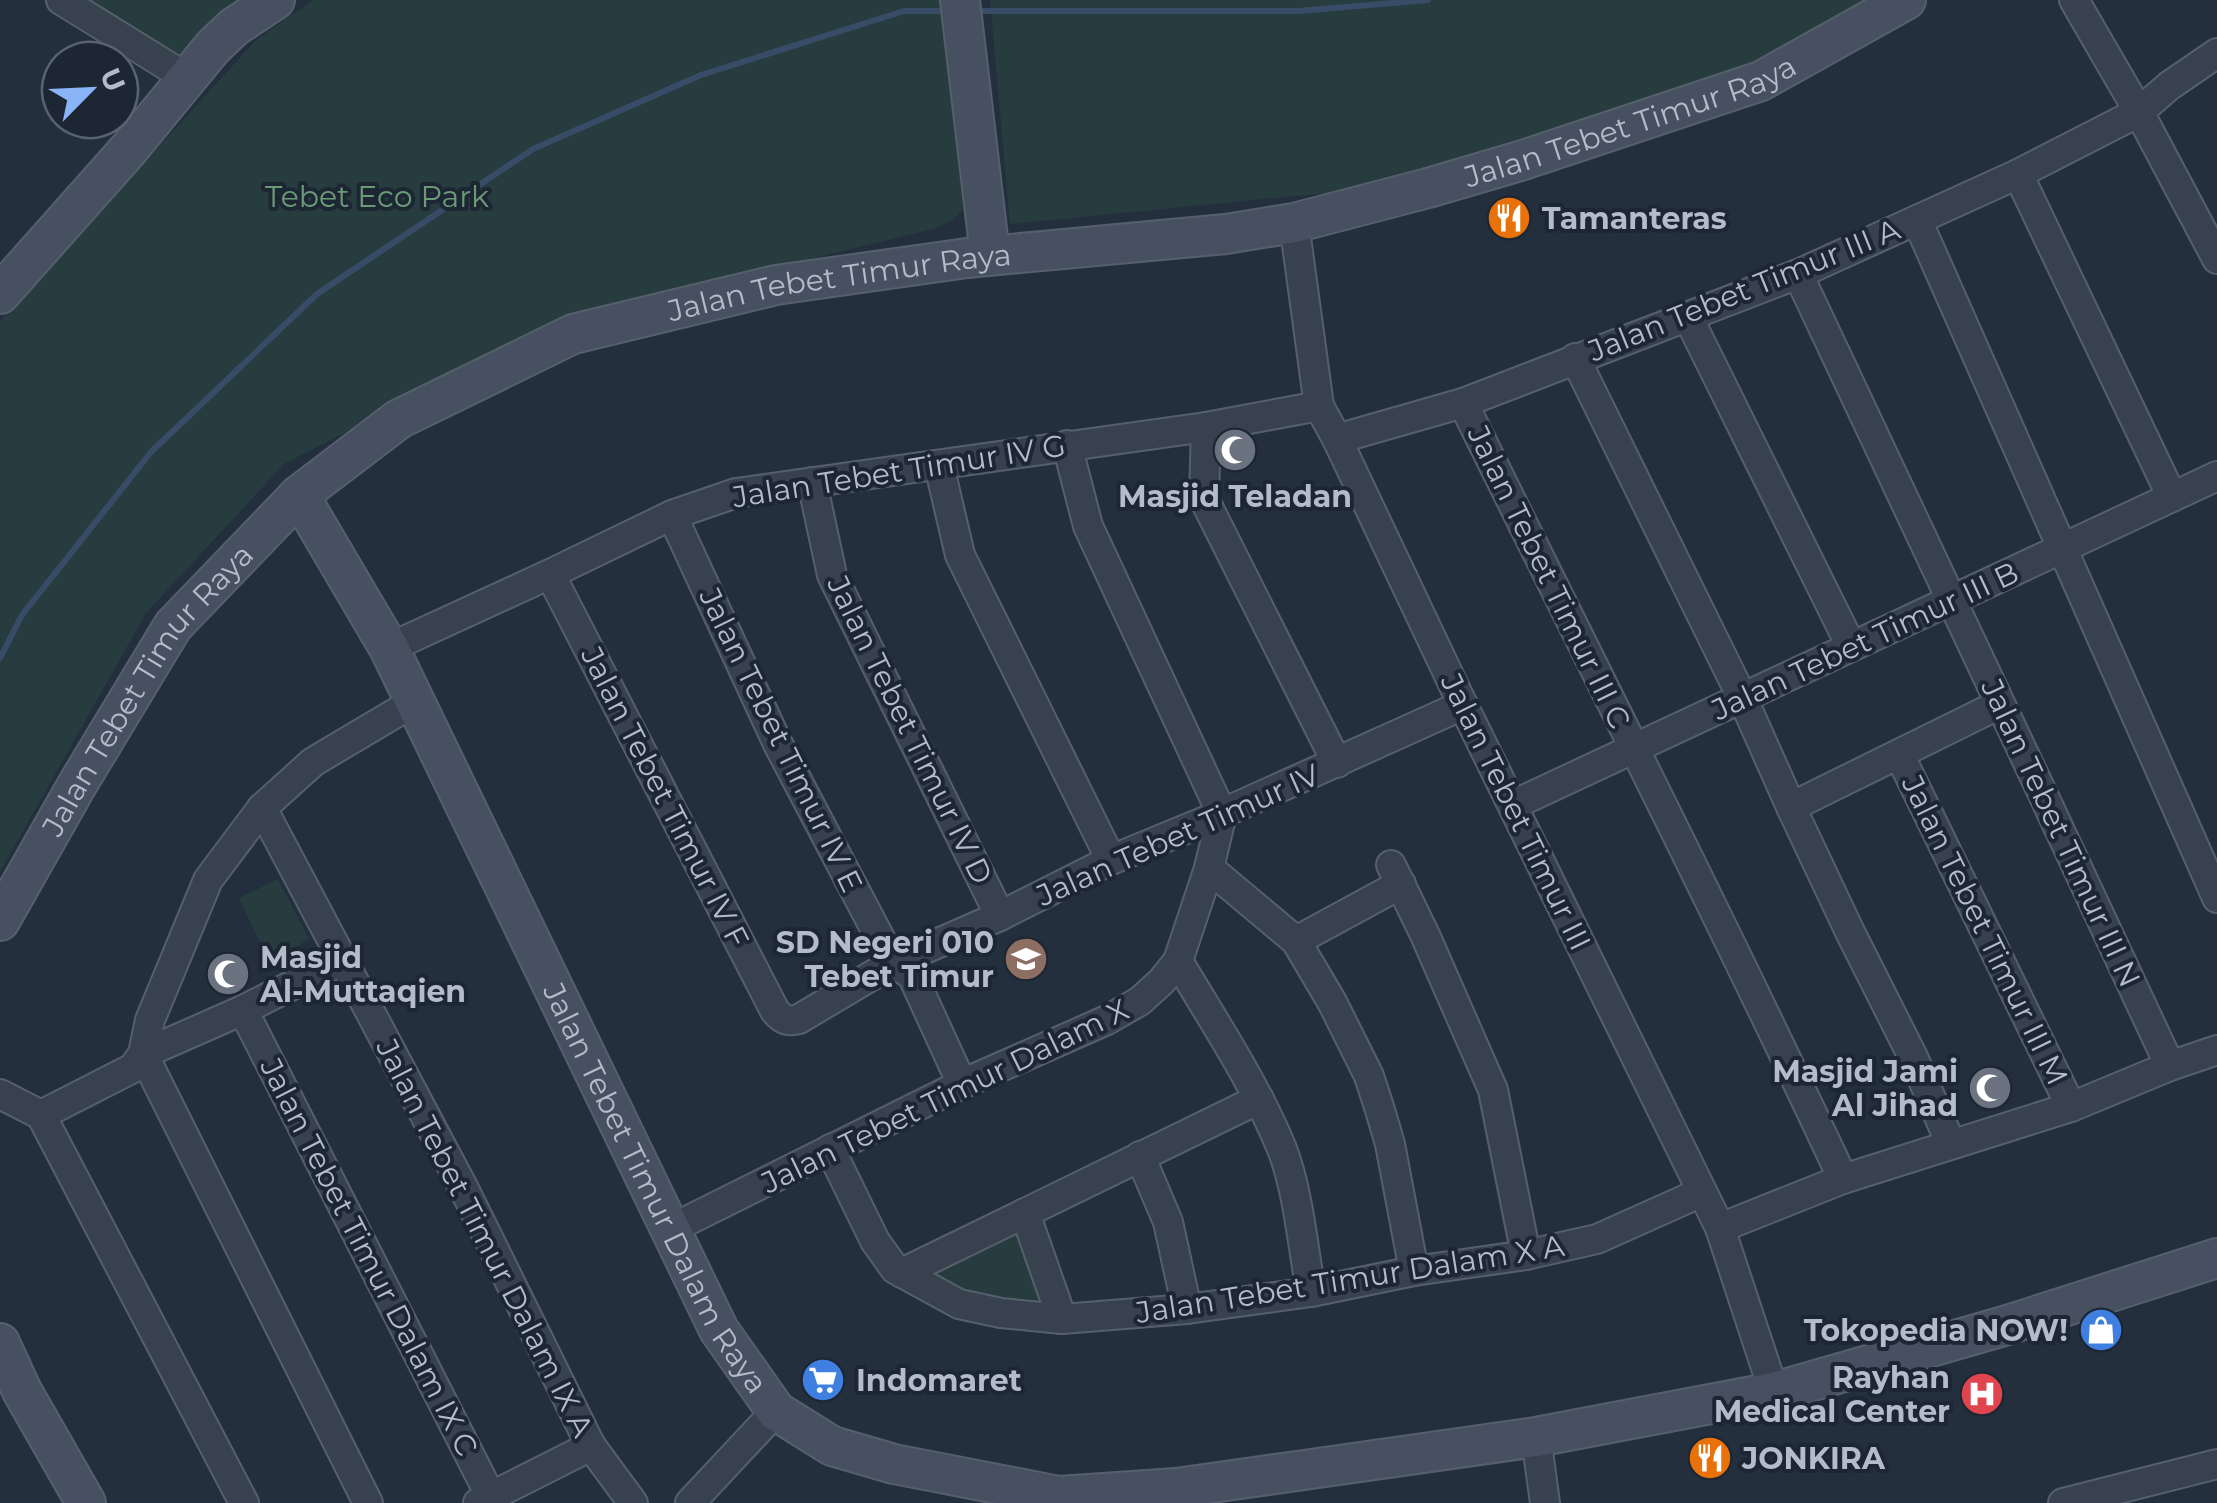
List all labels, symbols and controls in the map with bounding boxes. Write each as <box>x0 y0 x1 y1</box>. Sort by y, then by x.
north arrow <box>40 40 140 140</box>
street label: Jalan Tebet Timur Raya <box>1459 47 1802 195</box>
text: U <box>93 63 133 97</box>
park label: Tebet Eco Park <box>265 178 489 215</box>
restaurant icon: Tamanteras <box>1486 195 1532 241</box>
place label: Tamanteras <box>1542 200 1727 237</box>
street label: Jalan Tebet Timur III A <box>1582 210 1906 370</box>
street label: Jalan Tebet Timur Raya <box>663 235 1013 329</box>
street label: Jalan Tebet Timur III C <box>1459 419 1638 734</box>
street label: Jalan Tebet Timur IV G <box>729 426 1068 516</box>
mosque icon: Masjid Teladan <box>1212 427 1258 473</box>
place label: Masjid Teladan <box>1118 478 1352 515</box>
street label: Jalan Tebet Timur Raya <box>33 536 261 843</box>
street label: Jalan Tebet Timur III B <box>1705 554 2024 729</box>
street label: Jalan Tebet Timur IV D <box>819 569 1001 890</box>
street label: Jalan Tebet Timur IV E <box>691 581 871 898</box>
street label: Jalan Tebet Timur IV F <box>573 640 757 953</box>
street label: Jalan Tebet Timur III <box>1432 667 1599 956</box>
street label: Jalan Tebet Timur III N <box>1973 672 2149 993</box>
street label: Jalan Tebet Timur IV <box>1030 756 1325 914</box>
street label: Jalan Tebet Timur III M <box>1893 768 2076 1091</box>
place label: SD Negeri 010 Tebet Timur <box>776 924 994 995</box>
school or university icon: SD Negeri 010 Tebet Timur <box>1003 936 1049 982</box>
place label: Masjid Al-Muttaqien <box>259 939 466 1010</box>
mosque icon: Masjid Al-Muttaqien <box>205 951 251 997</box>
street label: Jalan Tebet Timur Dalam Raya <box>535 976 776 1400</box>
street label: Jalan Tebet Timur Dalam X <box>755 991 1135 1202</box>
street label: Jalan Tebet Timur Dalam IX A <box>368 1032 602 1444</box>
street label: Jalan Tebet Timur Dalam IX C <box>252 1051 486 1462</box>
place label: Masjid Jami Al Jihad <box>1772 1053 1958 1124</box>
mosque icon: Masjid Jami Al Jihad <box>1967 1065 2013 1111</box>
street label: Jalan Tebet Timur Dalam X A <box>1132 1227 1567 1331</box>
shop icon: Tokopedia NOW! <box>2078 1307 2124 1353</box>
place label: Tokopedia NOW! <box>1804 1312 2068 1349</box>
supermarket icon: Indomaret <box>800 1357 846 1403</box>
place label: Rayhan Medical Center <box>1714 1359 1950 1430</box>
place label: Indomaret <box>856 1362 1022 1399</box>
hospital icon: Rayhan Medical Center <box>1959 1371 2005 1417</box>
restaurant icon: JONKIRA <box>1687 1435 1733 1481</box>
place label: JONKIRA <box>1741 1440 1886 1477</box>

